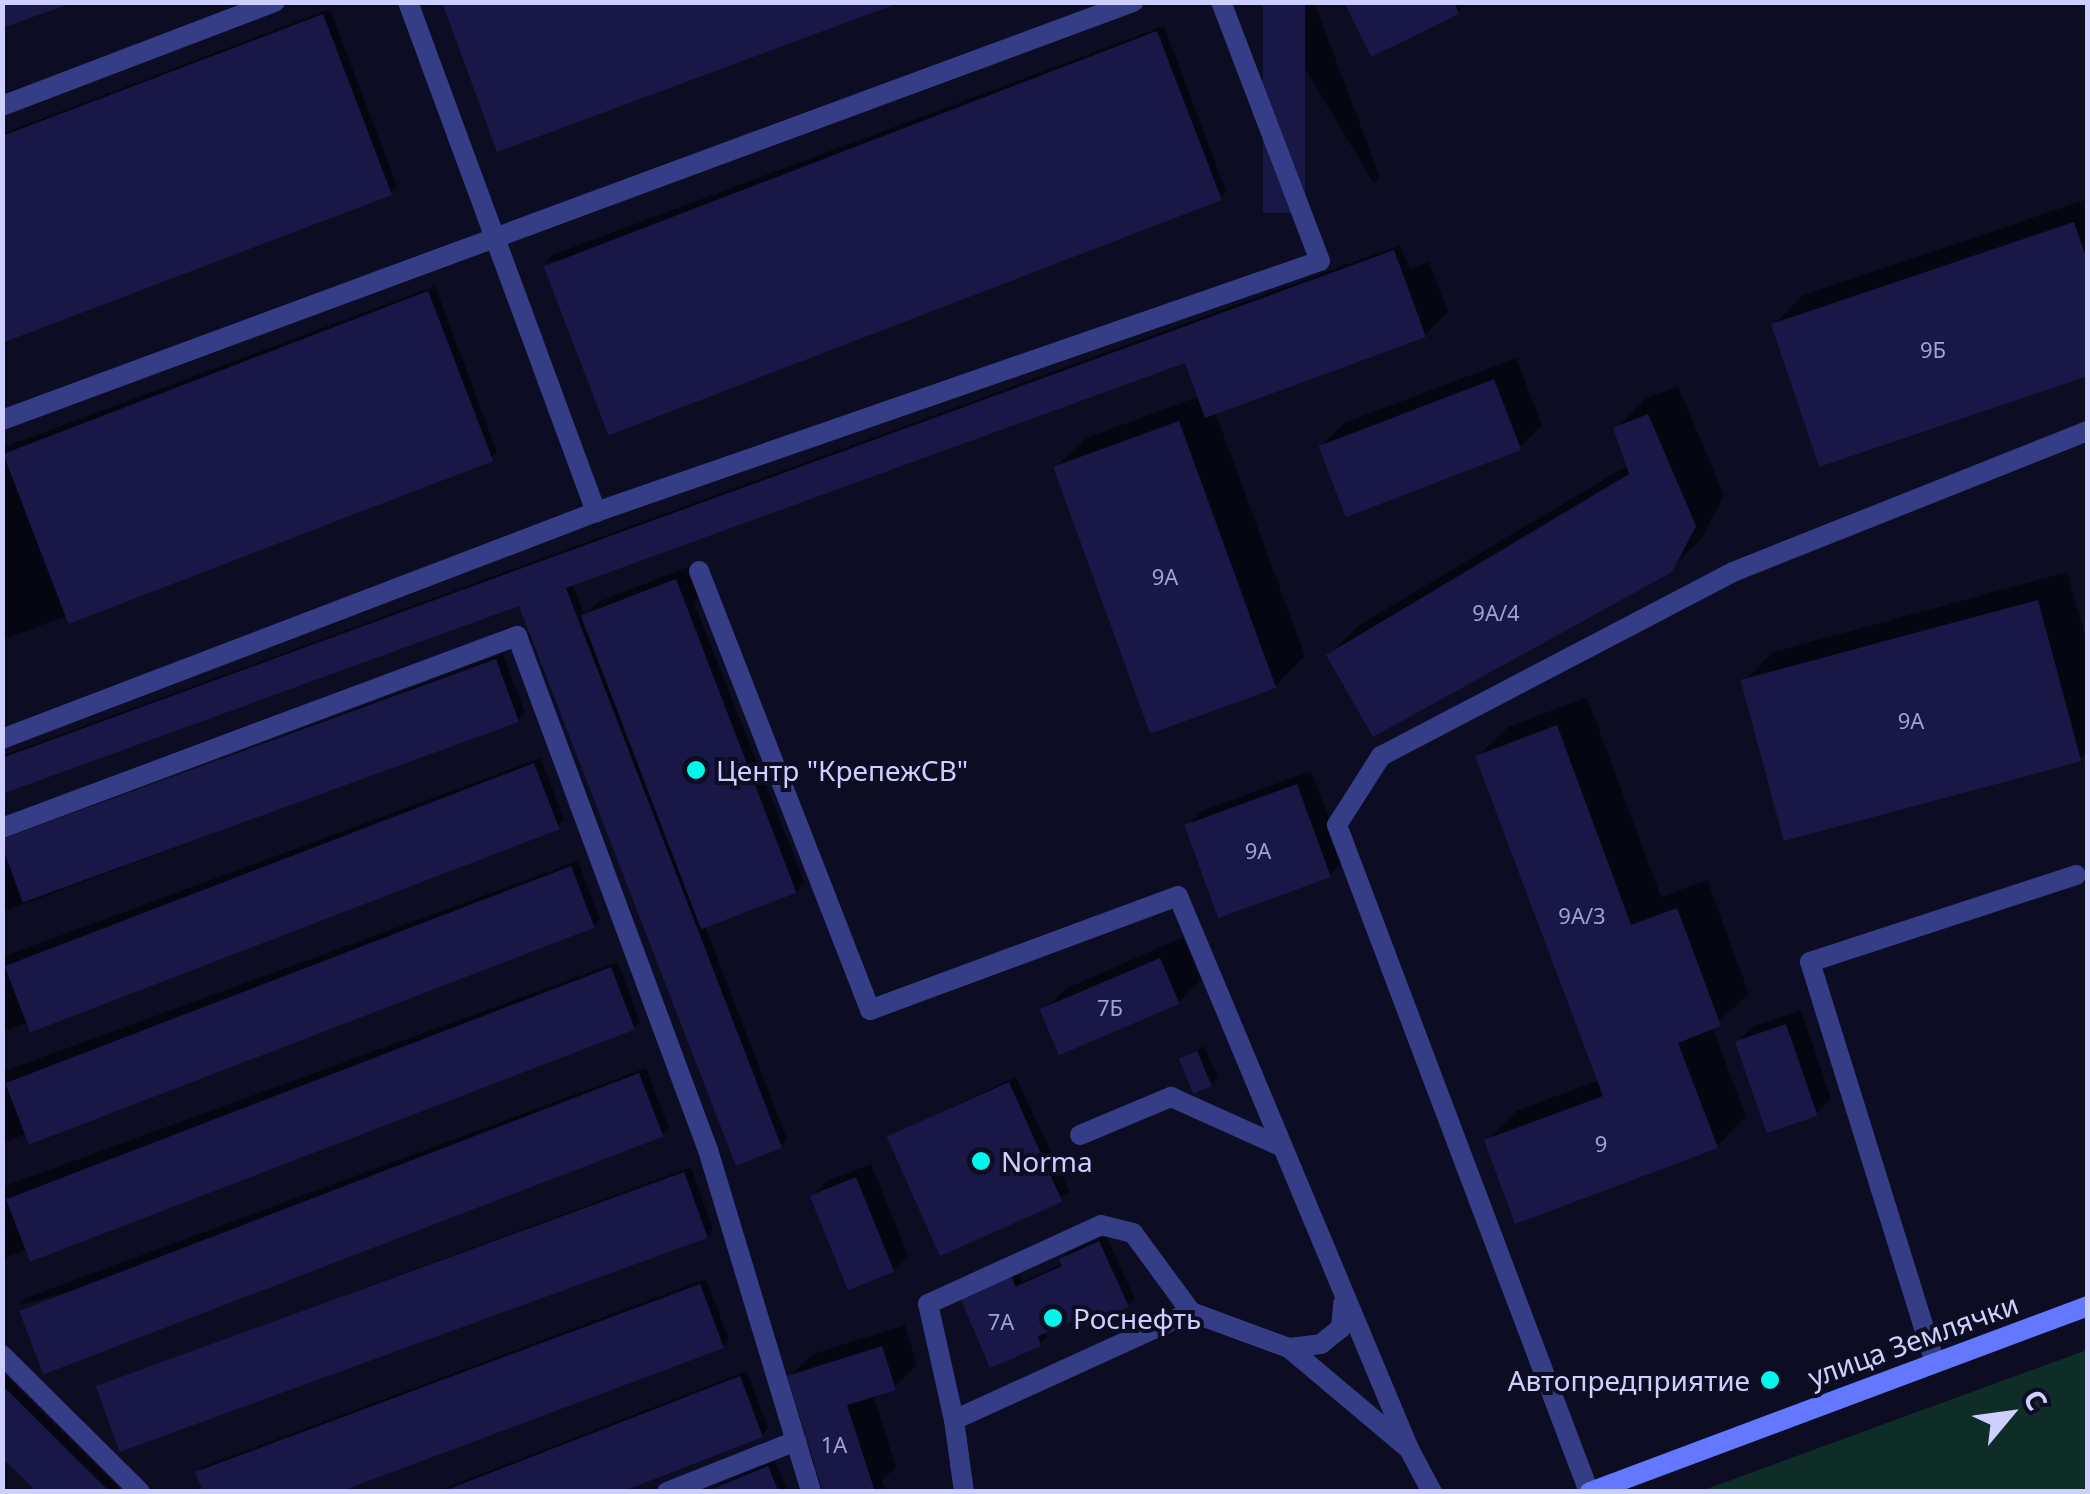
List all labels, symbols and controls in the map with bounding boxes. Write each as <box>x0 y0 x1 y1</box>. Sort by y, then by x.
house number: 9Б <box>1920 337 1946 363</box>
house number: 9А <box>1152 564 1178 590</box>
house number: 9А/4 <box>1472 600 1520 626</box>
house number: 9А <box>1898 708 1924 734</box>
place label: Центр "КрепежСВ" <box>716 753 968 787</box>
marker: Центр "КрепежСВ" <box>685 759 707 781</box>
house number: 9А <box>1245 838 1271 864</box>
house number: 9А/3 <box>1558 903 1606 929</box>
house number: 7Б <box>1097 995 1123 1021</box>
house number: 9 <box>1595 1131 1607 1157</box>
place label: Norma <box>1001 1144 1093 1178</box>
marker: Norma <box>970 1150 992 1172</box>
street label: улица Землячки <box>1803 1286 2023 1394</box>
place label: Роснефть <box>1073 1301 1201 1335</box>
marker: Роснефть <box>1042 1307 1064 1329</box>
house number: 7А <box>988 1309 1014 1335</box>
place label: Автопредприятие <box>1508 1363 1750 1397</box>
north arrow <box>1960 1364 2060 1464</box>
marker: Автопредприятие <box>1759 1369 1781 1391</box>
text: С <box>2015 1382 2057 1417</box>
house number: 1А <box>821 1432 847 1458</box>

